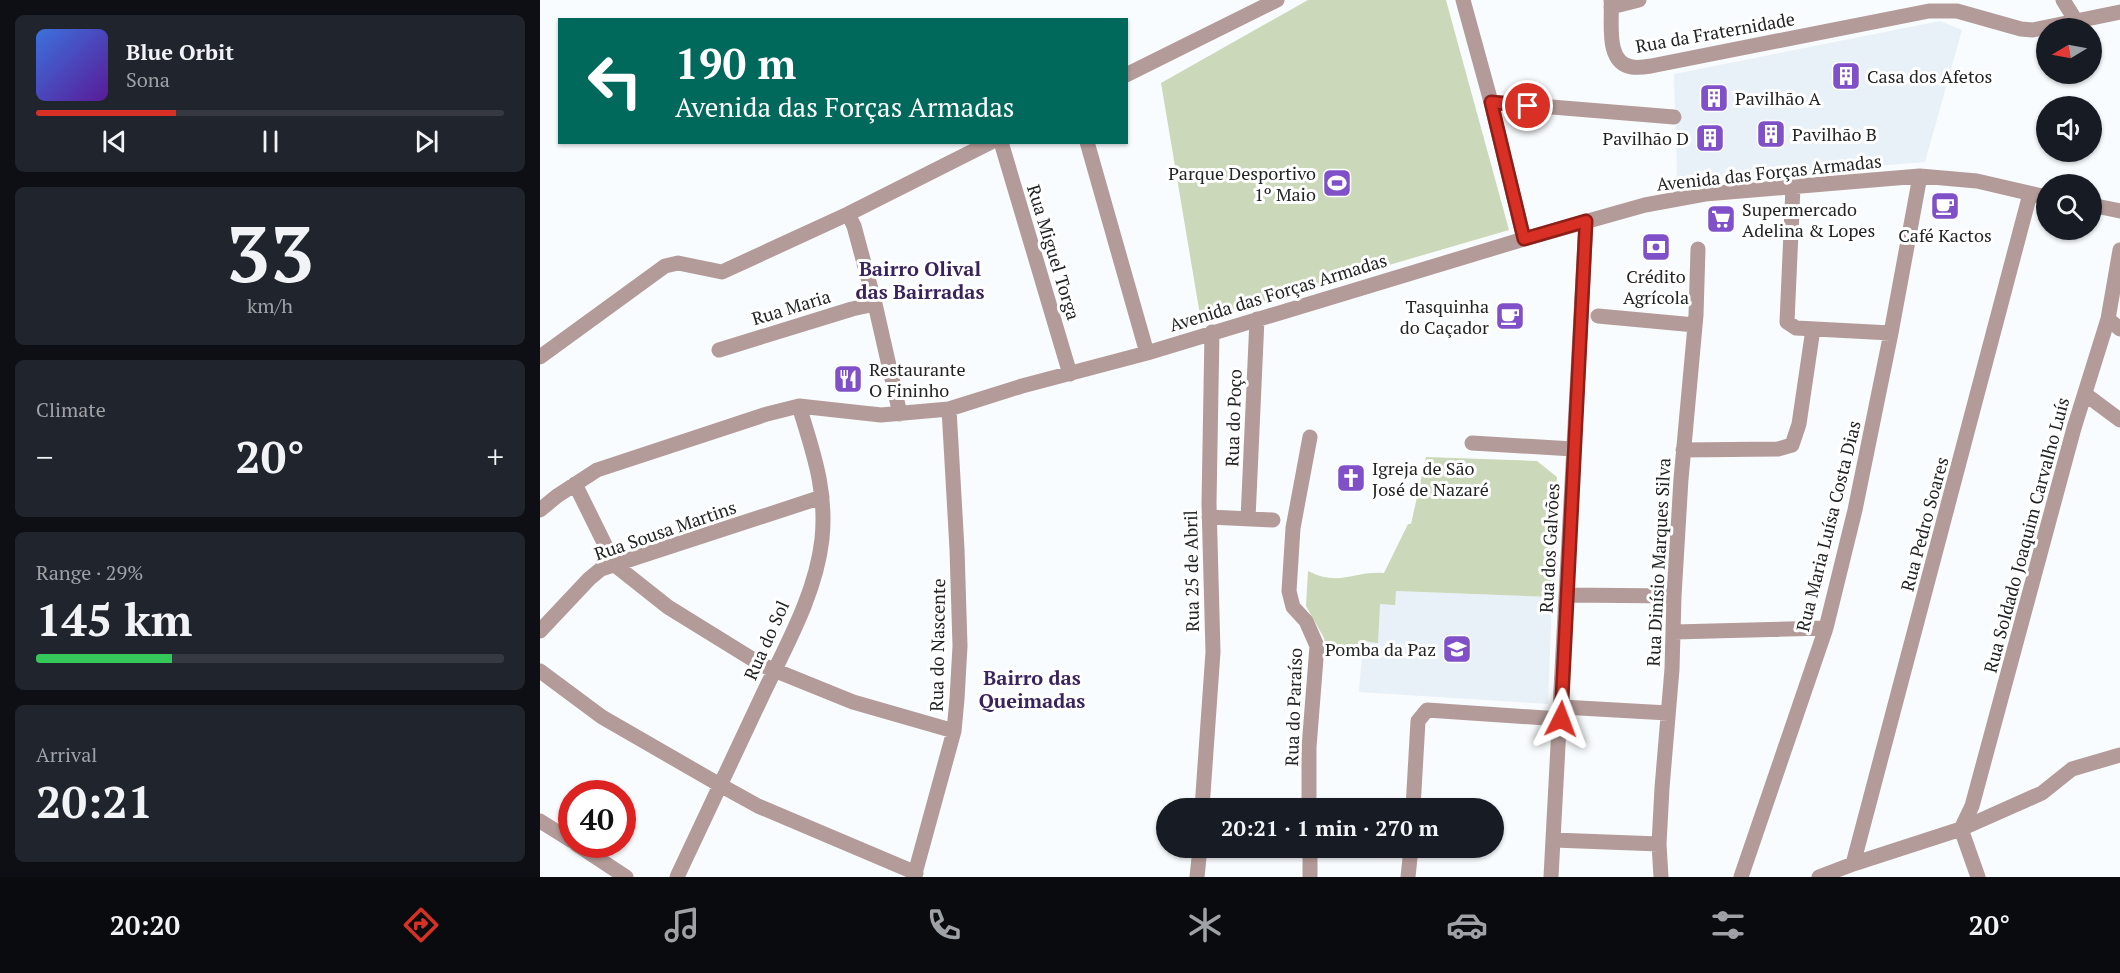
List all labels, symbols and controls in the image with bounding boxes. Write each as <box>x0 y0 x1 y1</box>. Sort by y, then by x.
street label: Rua da Fraternidade <box>1633 6 1797 58</box>
north arrow <box>2036 18 2102 84</box>
map controls <box>2036 18 2102 240</box>
text: 190 m <box>675 35 796 91</box>
text: Blue Orbit <box>126 37 234 66</box>
icon: left <box>576 42 654 120</box>
building icon: Casa dos Afetos <box>1830 60 1862 92</box>
place label: Casa dos Afetos <box>1867 64 1992 88</box>
text: Sona <box>126 66 170 93</box>
pin <box>1502 80 1553 131</box>
building icon: Pavilhão A <box>1698 82 1730 114</box>
place label: Pavilhão A <box>1735 86 1821 110</box>
text: Avenida das Forças Armadas <box>675 89 1015 125</box>
icon: arrive <box>1511 89 1544 122</box>
button: sound <box>2036 96 2102 162</box>
building icon: Pavilhão B <box>1755 118 1787 150</box>
building icon: Pavilhão D <box>1694 122 1726 154</box>
place label: Pavilhão B <box>1792 122 1877 146</box>
icon: previous <box>98 125 131 158</box>
icon: pause <box>254 125 287 158</box>
icon: next <box>410 125 443 158</box>
place label: Pavilhão D <box>1603 126 1689 150</box>
street label: Avenida das Forças Armadas <box>1655 148 1883 196</box>
place label: Parque Desportivo 1º Maio <box>1168 161 1316 206</box>
sports icon: Parque Desportivo 1º Maio <box>1321 167 1353 199</box>
button: search <box>2036 174 2102 240</box>
street label: Rua Miguel Torga <box>1022 181 1086 323</box>
cafe icon: Café Kactos <box>1929 190 1961 222</box>
place label: Supermercado Adelina & Lopes <box>1742 197 1875 242</box>
text: 33 <box>226 201 314 304</box>
supermarket icon: Supermercado Adelina & Lopes <box>1705 203 1737 235</box>
place label: Café Kactos <box>1898 223 1992 247</box>
bank icon: Crédito Agrícola <box>1640 231 1672 263</box>
street label: Avenida das Forças Armadas <box>1166 247 1390 337</box>
district label: Bairro Olival das Bairradas <box>856 255 984 305</box>
place label: Crédito Agrícola <box>1623 264 1689 309</box>
street label: Rua Maria <box>749 284 833 330</box>
text: km/h <box>247 292 293 319</box>
place label: Tasquinha do Caçador <box>1400 294 1489 339</box>
cafe icon: Tasquinha do Caçador <box>1494 300 1526 332</box>
place label: Restaurante O Fininho <box>869 357 966 402</box>
restaurant icon: Restaurante O Fininho <box>832 363 864 395</box>
street label: Rua do Poço <box>1219 369 1247 467</box>
street label: Rua Soldado Joaquim Carvalho Luís <box>1978 395 2074 675</box>
text: Climate <box>36 396 106 423</box>
street label: Rua Maria Luísa Costa Dias <box>1790 418 1866 634</box>
text: 20° <box>235 426 305 486</box>
text: − <box>36 435 54 478</box>
text: + <box>486 435 504 478</box>
street label: Rua Pedro Soares <box>1895 454 1953 594</box>
place label: Igreja de São José de Nazaré <box>1372 456 1489 501</box>
street label: Rua Dinísio Marques Silva <box>1641 457 1675 667</box>
church icon: Igreja de São José de Nazaré <box>1335 462 1367 494</box>
street label: Rua dos Galvões <box>1534 483 1564 613</box>
street label: Rua Sousa Martins <box>591 494 739 566</box>
street label: Rua 25 de Abril <box>1178 510 1204 632</box>
text: Range · 29% <box>36 559 143 586</box>
street label: Rua do Nascente <box>924 578 950 712</box>
text: 145 km <box>36 589 192 649</box>
street label: Rua do Sol <box>738 596 794 684</box>
school or university icon: Pomba da Paz <box>1441 633 1473 665</box>
place label: Pomba da Paz <box>1325 637 1436 661</box>
street label: Rua do Paraíso <box>1279 647 1307 767</box>
district label: Bairro das Queimadas <box>979 664 1085 714</box>
position arrow <box>1529 687 1593 751</box>
text: Arrival <box>36 741 97 768</box>
text: 20:21 <box>36 771 153 831</box>
speed limit sign: 40 <box>558 780 636 858</box>
text: 20:21 · 1 min · 270 m <box>1221 813 1439 842</box>
icon: directions <box>400 904 442 946</box>
icon: music <box>661 904 703 946</box>
icon: phone <box>923 904 965 946</box>
icon: climate <box>1184 904 1226 946</box>
icon: car <box>1446 904 1488 946</box>
icon: filters <box>1707 904 1749 946</box>
text: 20:20 <box>110 907 180 943</box>
text: 20° <box>1969 907 2010 943</box>

